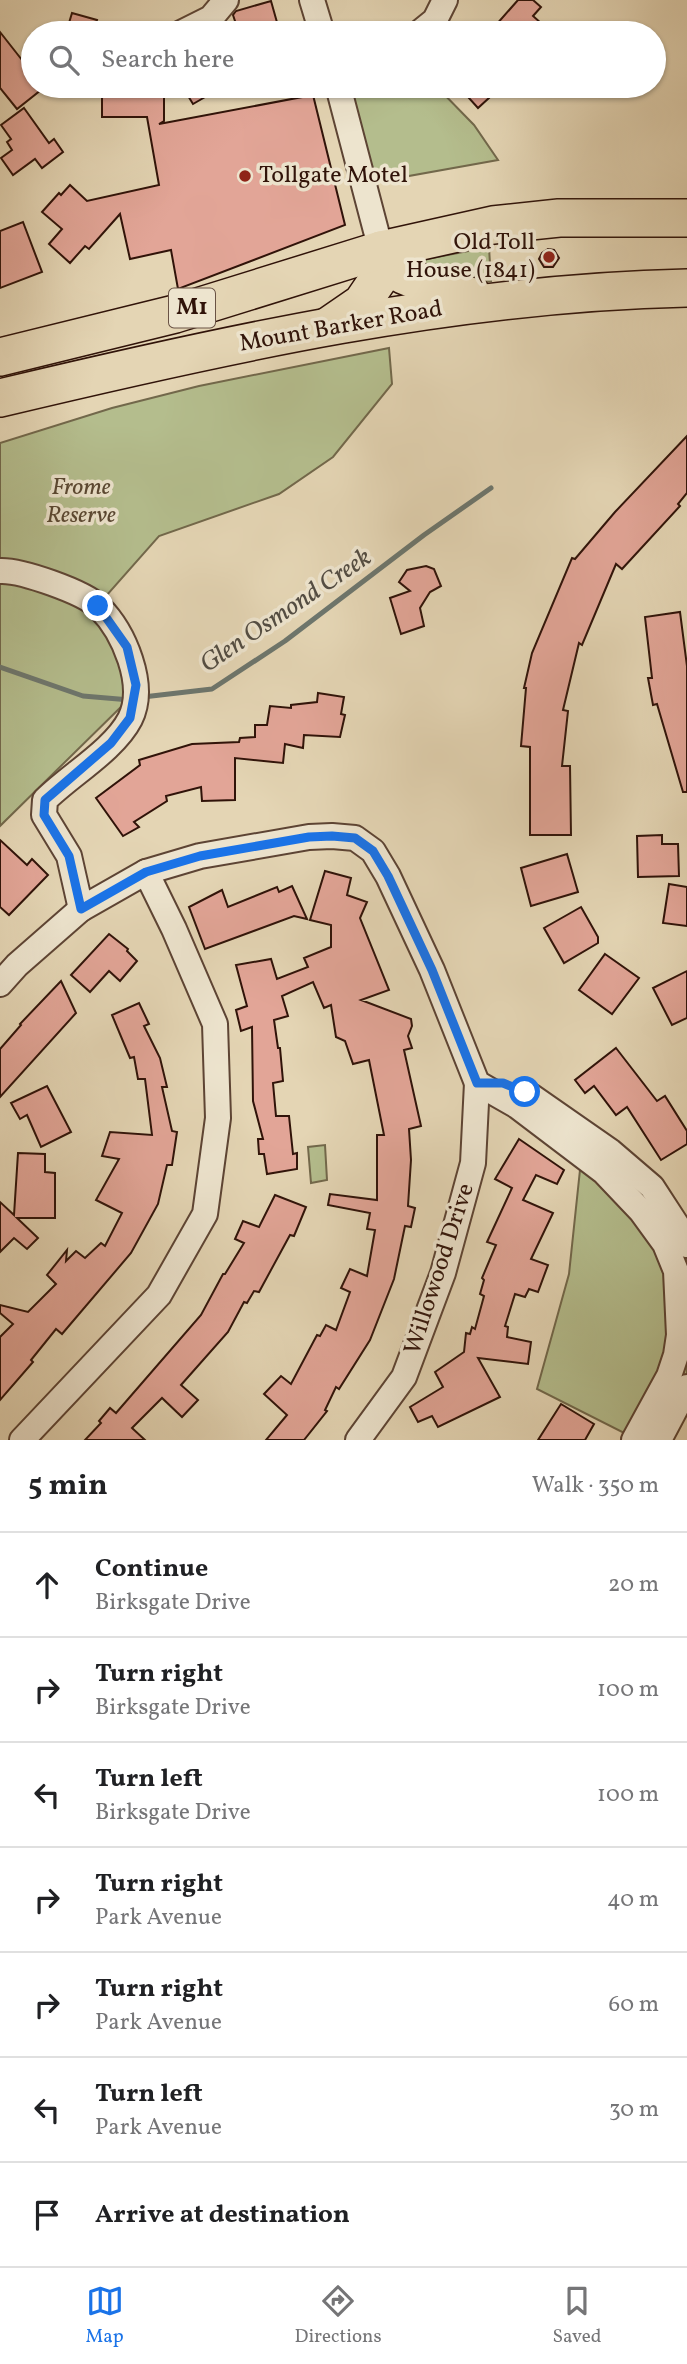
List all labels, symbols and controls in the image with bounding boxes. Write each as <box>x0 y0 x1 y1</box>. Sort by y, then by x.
search box <box>21 21 666 98</box>
icon: search <box>45 41 83 79</box>
text: Search here <box>101 42 234 78</box>
place label: Tollgate Motel <box>259 159 408 193</box>
marker: Tollgate Motel <box>237 168 253 184</box>
place label: Old Toll House (1841) <box>406 226 535 288</box>
marker: Old Toll House (1841) <box>541 249 557 265</box>
road number: M1 <box>169 288 215 328</box>
street label: Mount Barker Road <box>237 292 445 362</box>
park label: Frome Reserve <box>46 471 116 533</box>
water label: Glen Osmond Creek <box>193 540 379 682</box>
route end <box>82 590 113 621</box>
route start <box>509 1076 540 1107</box>
street label: Willowood Drive <box>396 1179 484 1359</box>
text: 5 min <box>28 1465 108 1507</box>
text: Walk · 350 m <box>532 1470 659 1502</box>
text: Continue <box>95 1551 208 1587</box>
icon: ahead <box>28 1566 66 1604</box>
text: 20 m <box>608 1569 659 1601</box>
text: Birksgate Drive <box>95 1587 251 1619</box>
text: Turn right <box>95 1656 223 1692</box>
icon: right <box>28 1671 66 1709</box>
text: 100 m <box>597 1674 659 1706</box>
text: Birksgate Drive <box>95 1692 251 1724</box>
text: Turn left <box>95 1761 203 1797</box>
icon: left <box>28 1776 66 1814</box>
text: 100 m <box>597 1779 659 1811</box>
text: Birksgate Drive <box>95 1797 251 1829</box>
text: Turn right <box>95 1866 223 1902</box>
icon: right <box>28 1881 66 1919</box>
text: 40 m <box>607 1884 659 1916</box>
text: Park Avenue <box>95 1902 222 1934</box>
text: Turn right <box>95 1971 223 2007</box>
icon: right <box>28 1986 66 2024</box>
text: 60 m <box>609 1989 659 2021</box>
text: Park Avenue <box>95 2007 222 2039</box>
text: Turn left <box>95 2076 203 2112</box>
icon: left <box>28 2091 66 2129</box>
text: 30 m <box>609 2094 659 2126</box>
text: Park Avenue <box>95 2112 222 2144</box>
icon: arrive <box>28 2196 66 2234</box>
text: Arrive at destination <box>95 2197 350 2233</box>
tab: Map <box>85 2282 124 2350</box>
tab: Directions <box>295 2282 382 2350</box>
tab: Saved <box>553 2282 601 2350</box>

